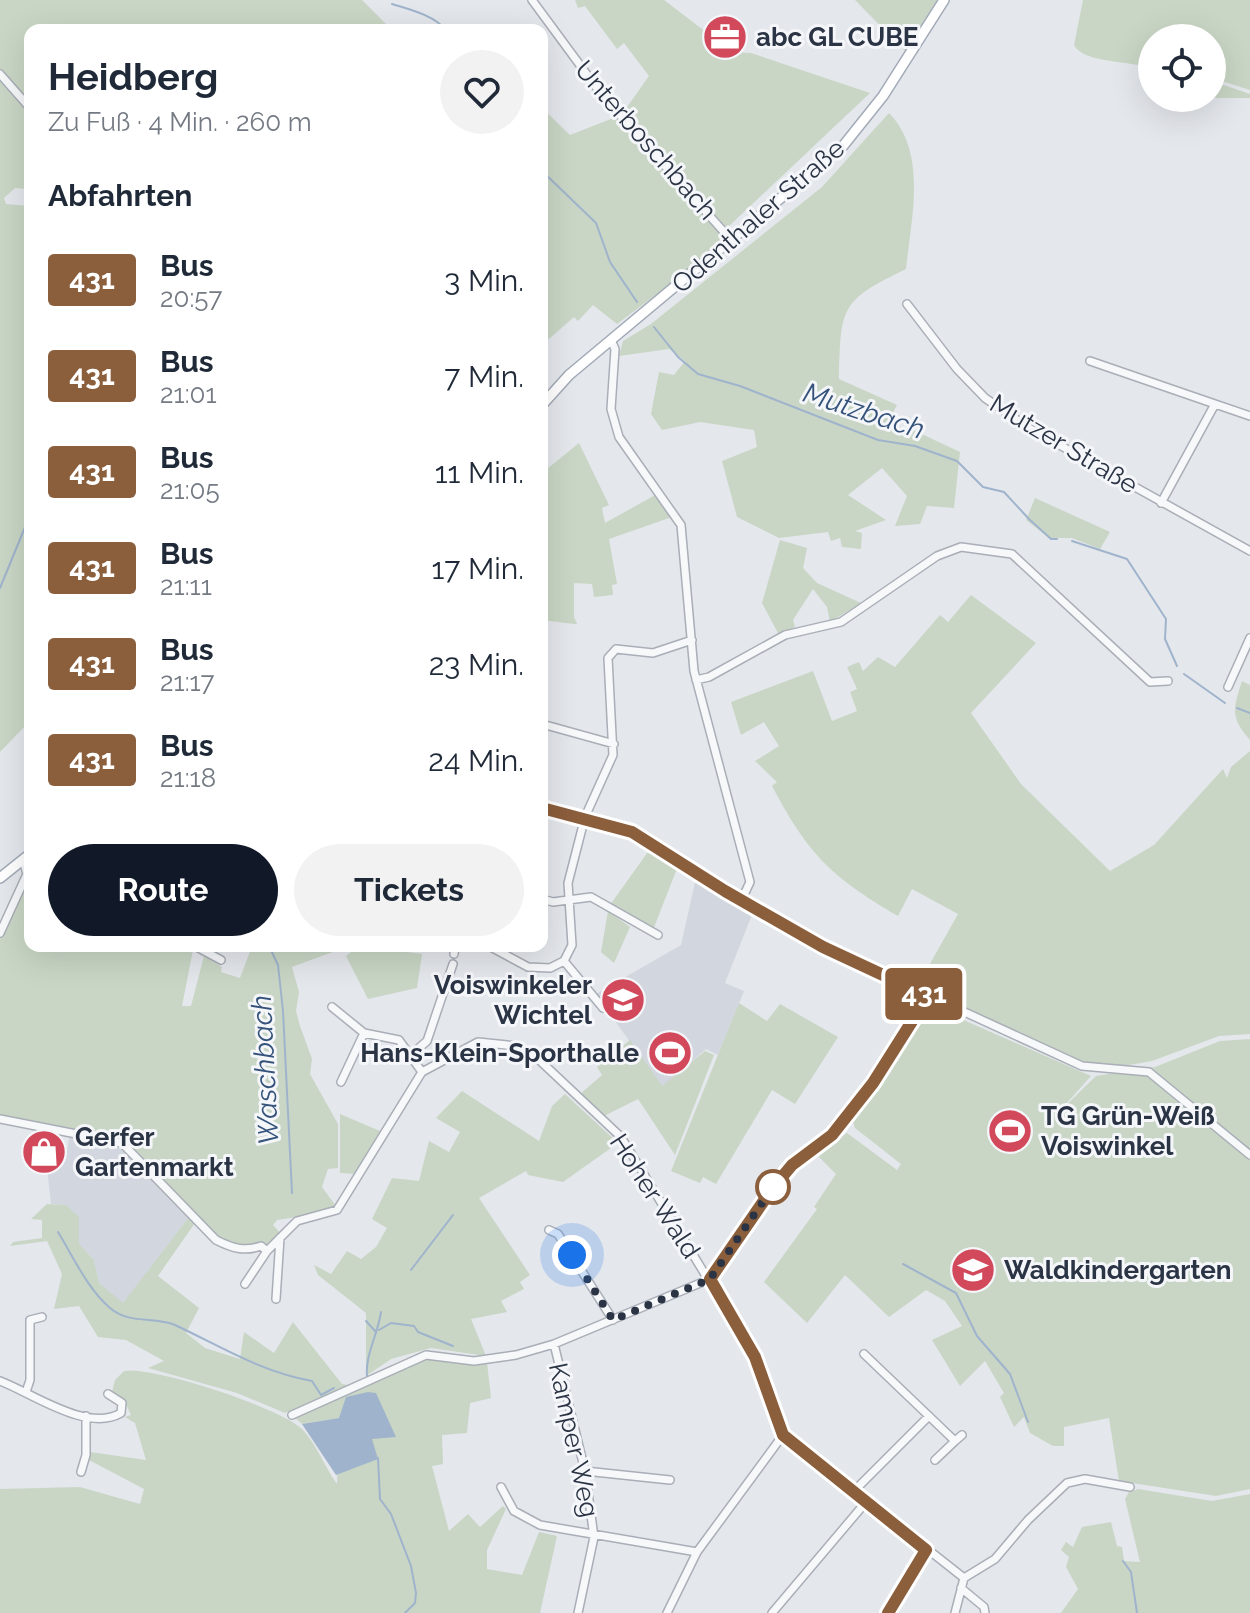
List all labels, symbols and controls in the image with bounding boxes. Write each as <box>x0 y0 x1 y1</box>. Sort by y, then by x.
office icon: abc GL CUBE <box>701 13 749 61</box>
place label: abc GL CUBE <box>756 22 918 52</box>
map controls <box>1138 24 1226 112</box>
button: locate <box>1138 24 1226 112</box>
button: heart <box>440 50 524 134</box>
text: Heidberg <box>48 54 218 99</box>
street label: Unterboschbach <box>569 54 723 226</box>
text: Zu Fuß · 4 Min. · 260 m <box>48 107 312 137</box>
street label: Odenthaler Straße <box>666 133 850 299</box>
text: Abfahrten <box>48 178 192 213</box>
text: Bus <box>160 248 214 283</box>
text: 431 <box>69 263 115 296</box>
text: 3 Min. <box>444 263 524 298</box>
text: 20:57 <box>160 283 222 313</box>
text: Bus <box>160 344 214 379</box>
text: 431 <box>69 359 115 392</box>
text: 7 Min. <box>444 359 524 394</box>
water label: Mutzbach <box>799 376 929 446</box>
text: 21:01 <box>160 379 217 409</box>
street label: Mutzer Straße <box>985 388 1143 500</box>
text: Bus <box>160 440 214 475</box>
text: 431 <box>69 455 115 488</box>
text: 11 Min. <box>435 455 524 490</box>
text: 21:05 <box>160 475 220 505</box>
text: Bus <box>160 536 214 571</box>
text: 431 <box>69 551 115 584</box>
text: 17 Min. <box>432 551 524 586</box>
text: 21:11 <box>160 571 212 601</box>
text: Bus <box>160 632 214 667</box>
text: 431 <box>69 647 115 680</box>
text: 23 Min. <box>429 647 524 682</box>
text: 21:17 <box>160 667 214 697</box>
text: Bus <box>160 728 214 763</box>
text: 431 <box>69 743 115 776</box>
text: 24 Min. <box>428 743 524 778</box>
text: 21:18 <box>160 763 216 793</box>
button: Route <box>48 844 278 936</box>
button: Tickets <box>294 844 524 936</box>
line badge: 431 <box>878 968 970 1020</box>
place label: Voiswinkeler Wichtel <box>434 970 593 1030</box>
school or university icon: Voiswinkeler Wichtel <box>599 976 647 1024</box>
text: 431 <box>901 977 947 1010</box>
water label: Waschbach <box>245 994 285 1146</box>
sports icon: Hans-Klein-Sporthalle <box>646 1029 694 1077</box>
place label: Hans-Klein-Sporthalle <box>360 1038 639 1068</box>
place label: TG Grün-Weiß Voiswinkel <box>1041 1101 1215 1161</box>
sports icon: TG Grün-Weiß Voiswinkel <box>986 1107 1034 1155</box>
place label: Gerfer Gartenmarkt <box>75 1122 234 1182</box>
shop icon: Gerfer Gartenmarkt <box>20 1128 68 1176</box>
street label: Hoher Wald <box>604 1128 706 1264</box>
unlabelled marker <box>756 1170 790 1204</box>
your location <box>552 1235 592 1275</box>
school or university icon: Waldkindergarten <box>949 1246 997 1294</box>
place label: Waldkindergarten <box>1004 1255 1232 1285</box>
street label: Kamper Weg <box>543 1360 605 1520</box>

